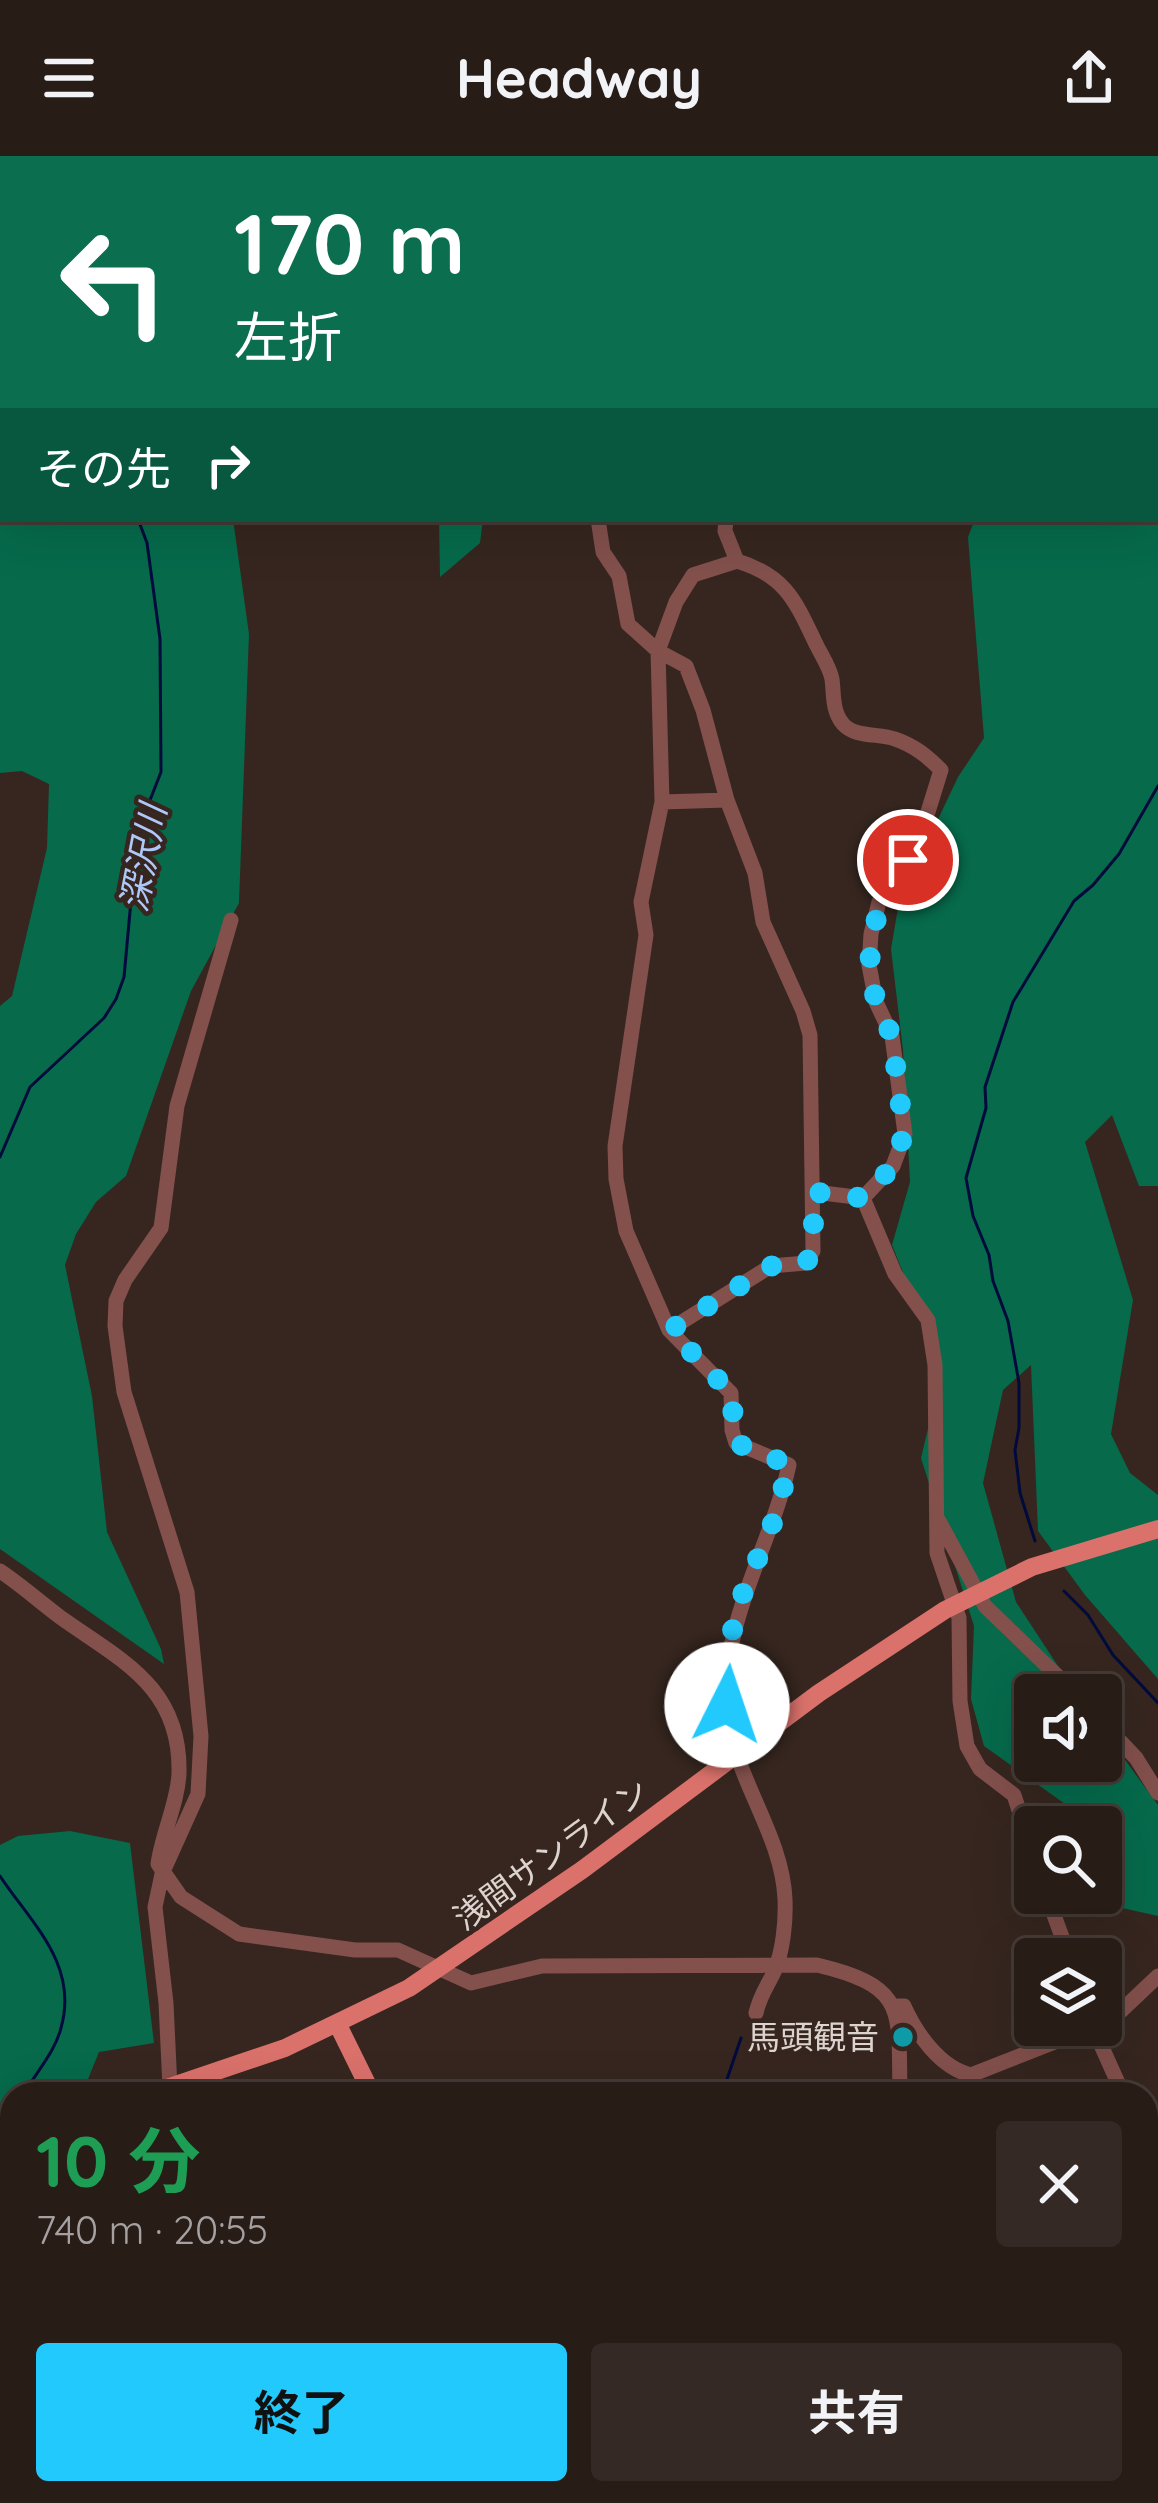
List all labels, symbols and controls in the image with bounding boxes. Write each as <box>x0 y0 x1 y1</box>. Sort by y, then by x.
text: Headway <box>456 44 702 112</box>
icon: menu <box>36 45 102 111</box>
icon: share <box>1056 45 1122 111</box>
text: 170 m <box>234 190 465 295</box>
icon: left <box>36 204 192 360</box>
text: 左折 <box>234 303 342 371</box>
icon: right <box>195 432 261 498</box>
text: その先 <box>36 440 171 496</box>
water label: 深沢川 <box>110 797 176 915</box>
pin <box>857 809 959 911</box>
icon: arrive <box>875 827 941 893</box>
position arrow <box>664 1642 790 1768</box>
map controls <box>1014 1674 1122 2046</box>
button: sound <box>1014 1674 1122 1782</box>
street label: 浅間サンライン <box>445 1769 656 1938</box>
button: search <box>1014 1806 1122 1914</box>
button: layers <box>1014 1938 1122 2046</box>
place label: 馬頭観音 <box>747 2016 879 2057</box>
marker: 馬頭観音 <box>890 2024 916 2050</box>
text: 10 分 <box>36 2115 200 2205</box>
button: close <box>996 2121 1122 2247</box>
text: 740 m · 20:55 <box>36 2205 268 2254</box>
button: 終了 <box>36 2343 567 2481</box>
button: 共有 <box>591 2343 1122 2481</box>

